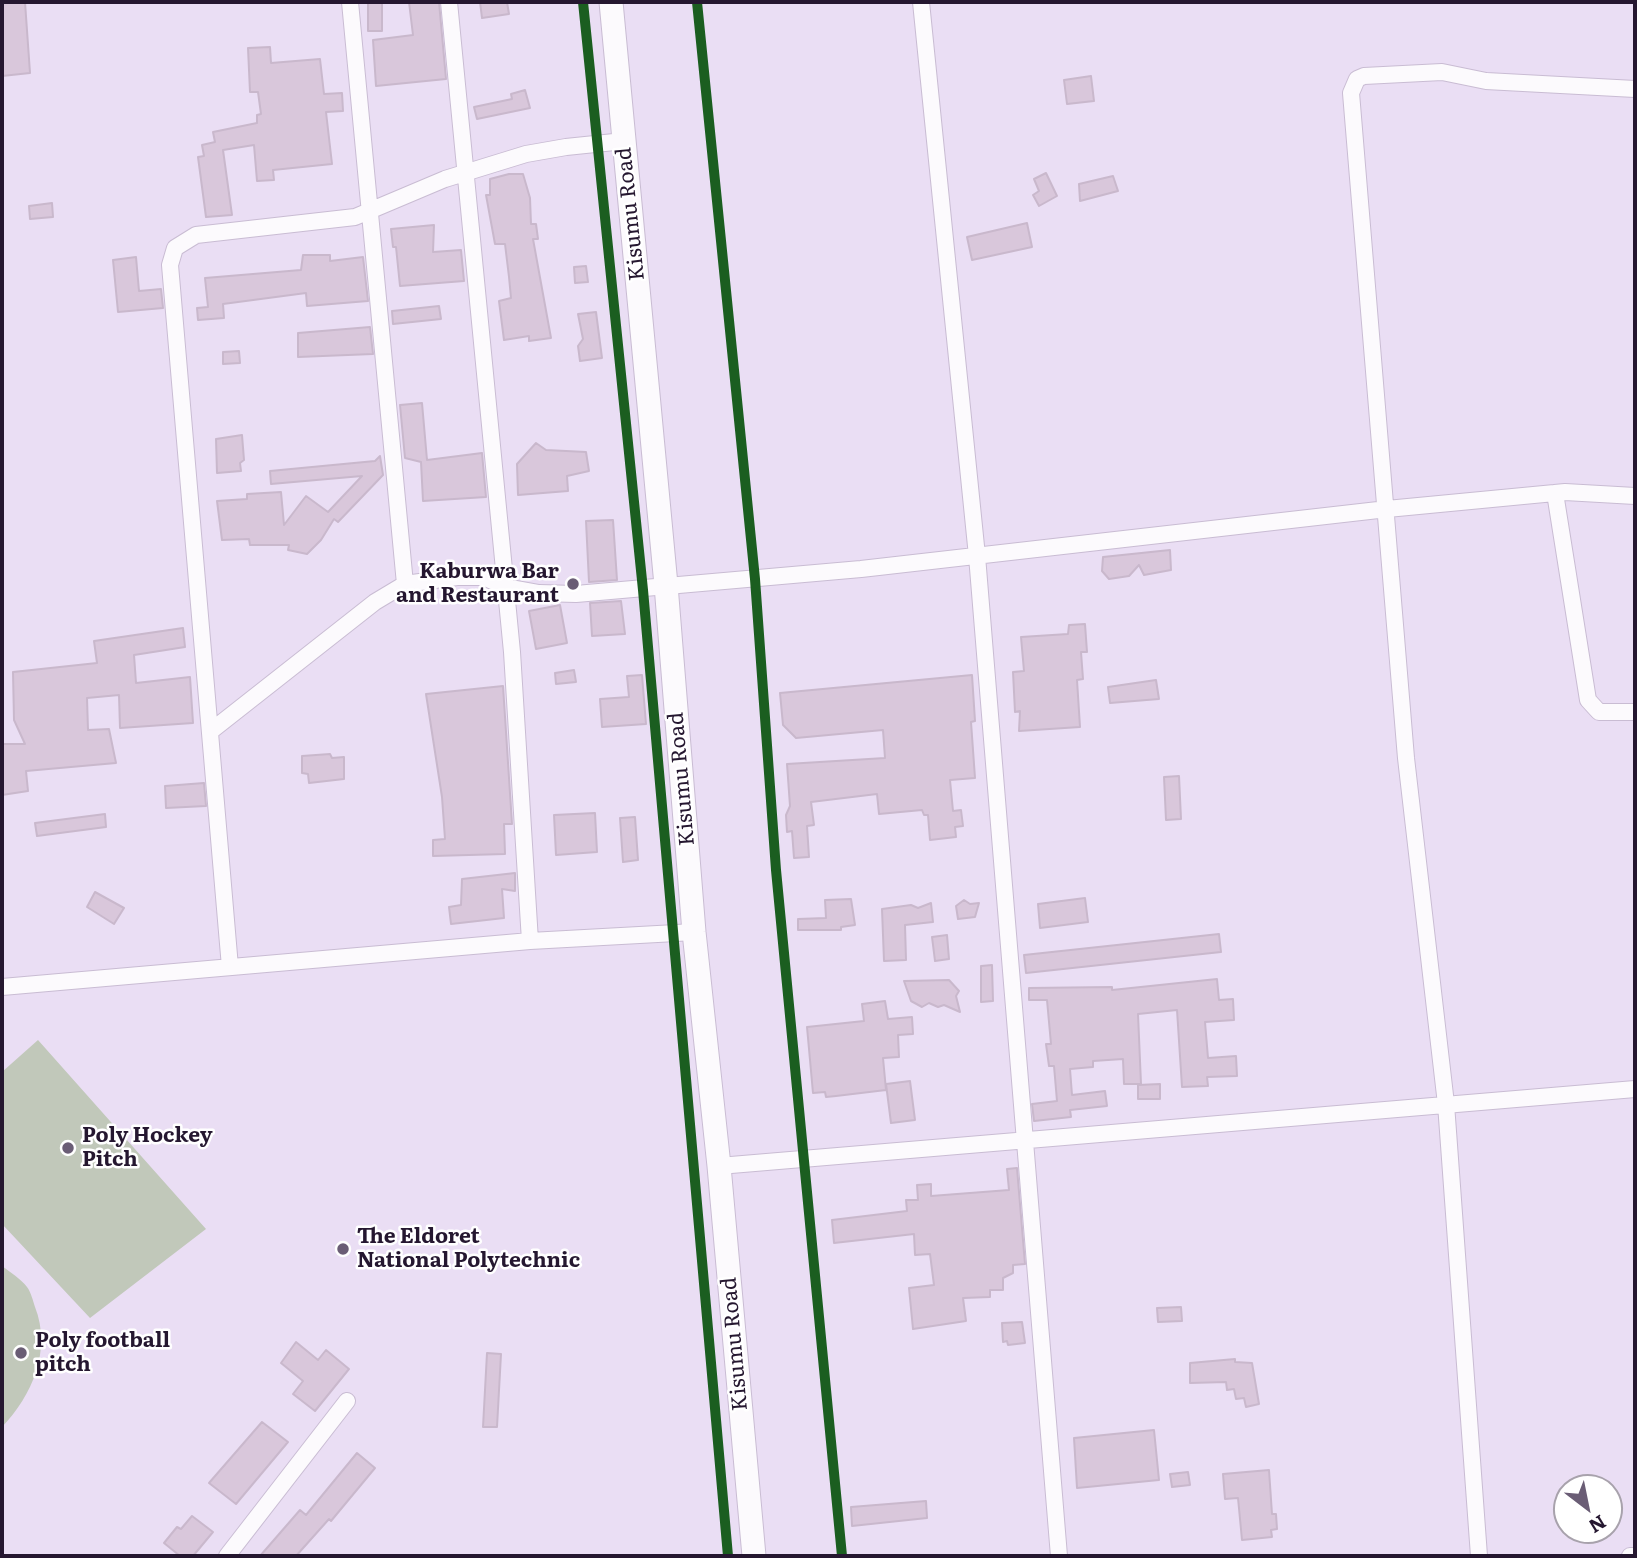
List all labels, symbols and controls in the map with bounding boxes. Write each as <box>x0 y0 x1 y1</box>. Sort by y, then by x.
street label: Kisumu Road <box>611 146 651 282</box>
place label: Kaburwa Bar and Restaurant <box>396 559 559 609</box>
marker: Kaburwa Bar and Restaurant <box>565 576 581 592</box>
street label: Kisumu Road <box>664 711 700 847</box>
place label: Poly Hockey Pitch <box>82 1123 213 1173</box>
marker: Poly Hockey Pitch <box>60 1140 76 1156</box>
place label: The Eldoret National Polytechnic <box>357 1224 580 1274</box>
marker: The Eldoret National Polytechnic <box>335 1241 351 1257</box>
street label: Kisumu Road <box>717 1276 753 1412</box>
place label: Poly football pitch <box>35 1328 170 1378</box>
marker: Poly football pitch <box>13 1345 29 1361</box>
north arrow <box>1553 1474 1623 1544</box>
text: N <box>1584 1509 1612 1541</box>

